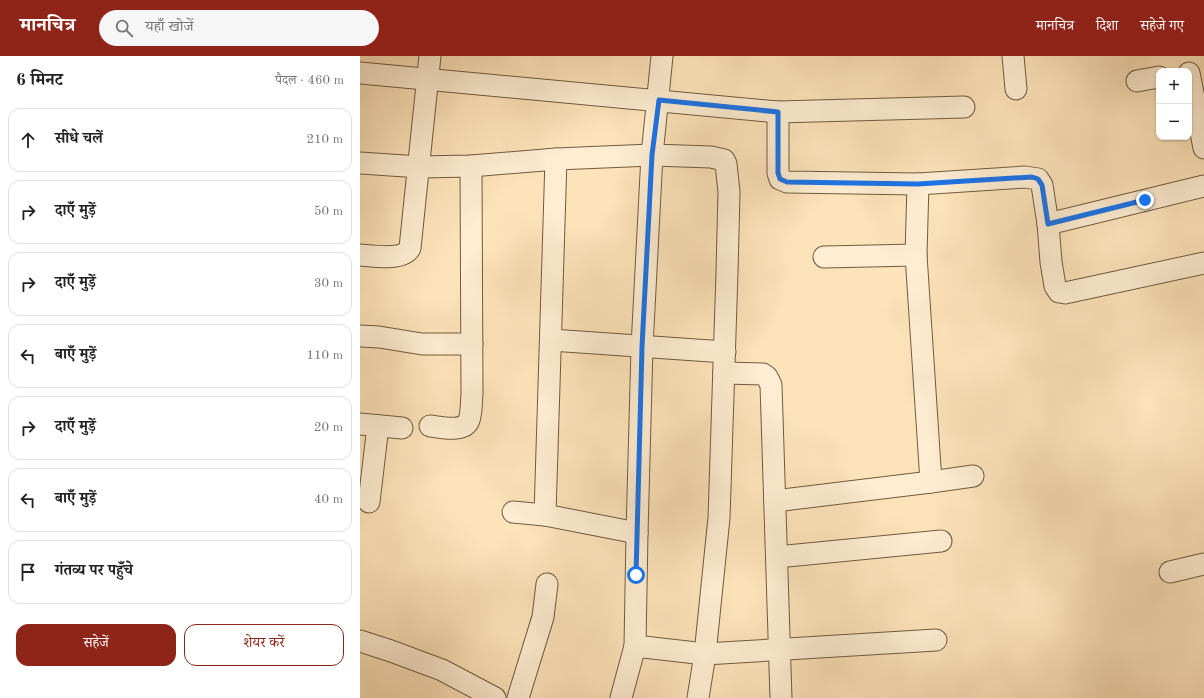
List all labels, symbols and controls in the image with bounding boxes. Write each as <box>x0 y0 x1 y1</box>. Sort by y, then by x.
search box <box>99 10 379 46</box>
text: मानचित्र <box>20 17 75 36</box>
icon: search <box>113 17 135 39</box>
text: मानचित्र <box>1036 19 1074 33</box>
text: दिशा <box>1096 19 1118 33</box>
text: सहेजे गए <box>1140 19 1184 33</box>
text: यहाँ खोजें <box>145 20 193 35</box>
map controls <box>1156 68 1192 140</box>
button: + <box>1156 68 1192 104</box>
text: 6 मिनट <box>16 72 63 89</box>
text: पैदल · 460 m <box>275 74 344 87</box>
button: − <box>1156 104 1192 140</box>
icon: ahead <box>17 129 39 151</box>
text: सीधे चलें <box>55 132 103 147</box>
text: 210 m <box>306 133 343 146</box>
route end <box>1136 191 1154 209</box>
icon: right <box>17 201 39 223</box>
text: दाएँ मुड़ें <box>55 204 96 219</box>
text: 50 m <box>314 205 343 218</box>
icon: right <box>17 273 39 295</box>
text: दाएँ मुड़ें <box>55 276 96 291</box>
text: 30 m <box>314 277 343 290</box>
icon: left <box>17 345 39 367</box>
text: बाएँ मुड़ें <box>55 348 96 363</box>
text: 110 m <box>306 349 343 362</box>
icon: right <box>17 417 39 439</box>
text: दाएँ मुड़ें <box>55 420 96 435</box>
text: 20 m <box>314 421 343 434</box>
icon: left <box>17 489 39 511</box>
text: बाएँ मुड़ें <box>55 492 96 507</box>
text: 40 m <box>314 493 343 506</box>
icon: arrive <box>17 561 39 583</box>
text: गंतव्य पर पहुँचे <box>55 564 133 579</box>
route start <box>627 566 645 584</box>
button: सहेजें <box>16 624 176 666</box>
button: शेयर करें <box>184 624 344 666</box>

